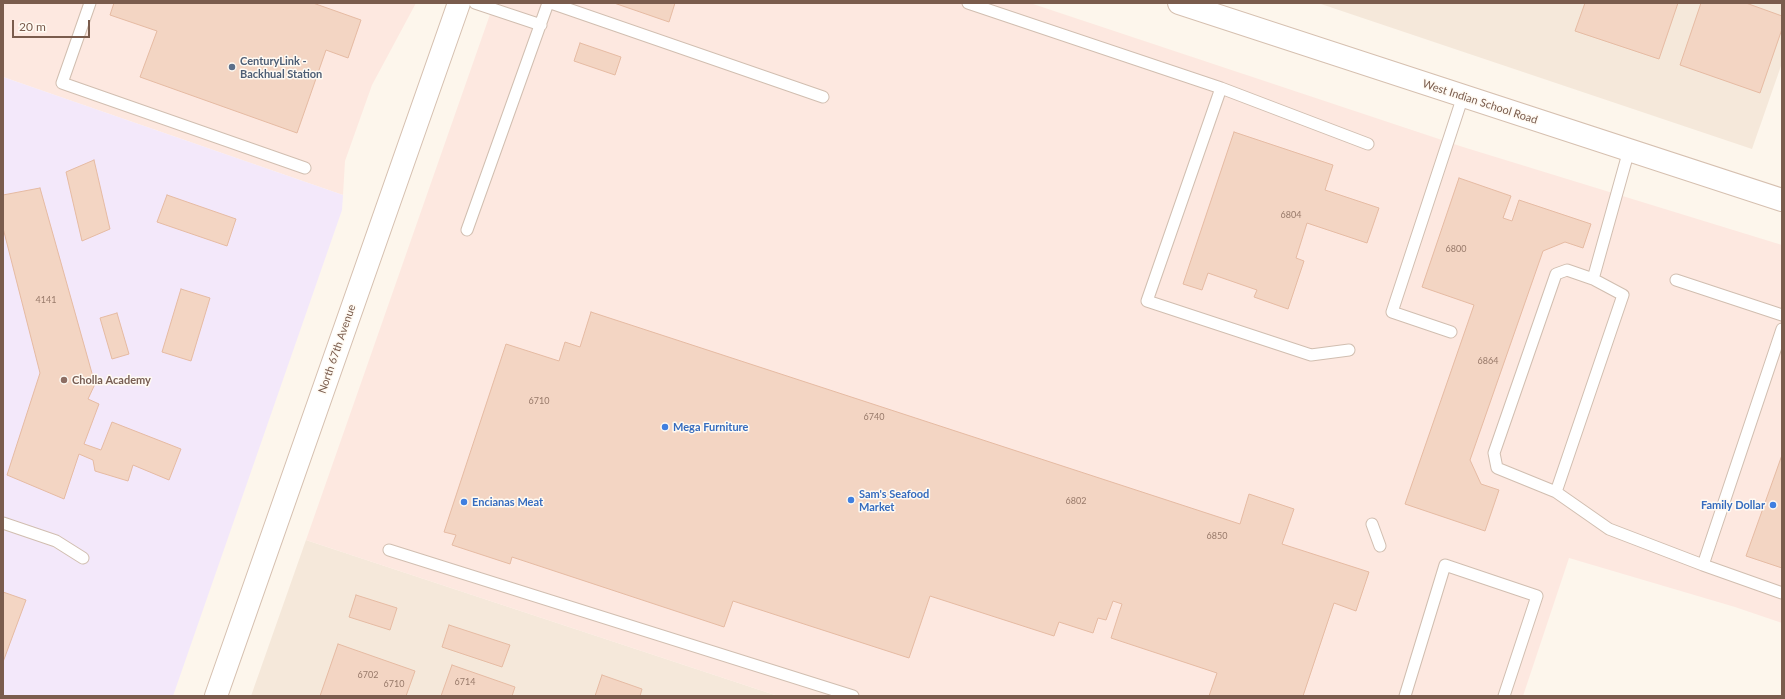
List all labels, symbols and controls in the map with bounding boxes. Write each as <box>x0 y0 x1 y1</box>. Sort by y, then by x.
scale bar <box>14 12 92 38</box>
text: 20 m <box>19 19 46 34</box>
place label: CenturyLink - Backhual Station <box>240 54 322 80</box>
marker: CenturyLink - Backhual Station <box>227 62 237 72</box>
street label: West Indian School Road <box>1421 77 1539 127</box>
house number: 6804 <box>1281 210 1301 220</box>
house number: 6800 <box>1446 244 1466 254</box>
house number: 4141 <box>36 295 56 305</box>
street label: North 67th Avenue <box>316 303 358 395</box>
house number: 6864 <box>1478 356 1498 366</box>
place label: Cholla Academy <box>72 373 151 387</box>
marker: Cholla Academy <box>59 375 69 385</box>
house number: 6710 <box>529 396 549 406</box>
house number: 6740 <box>864 412 884 422</box>
place label: Mega Furniture <box>673 420 748 434</box>
marker: Mega Furniture <box>660 422 670 432</box>
place label: Sam's Seafood Market <box>859 487 929 513</box>
place label: Encianas Meat <box>472 495 543 509</box>
marker: Sam's Seafood Market <box>846 495 856 505</box>
house number: 6802 <box>1066 496 1086 506</box>
marker: Encianas Meat <box>459 497 469 507</box>
place label: Family Dollar <box>1701 498 1765 512</box>
marker: Family Dollar <box>1768 500 1778 510</box>
house number: 6850 <box>1207 531 1227 541</box>
house number: 6702 <box>358 670 378 680</box>
house number: 6714 <box>455 677 475 687</box>
house number: 6710 <box>384 679 404 689</box>

